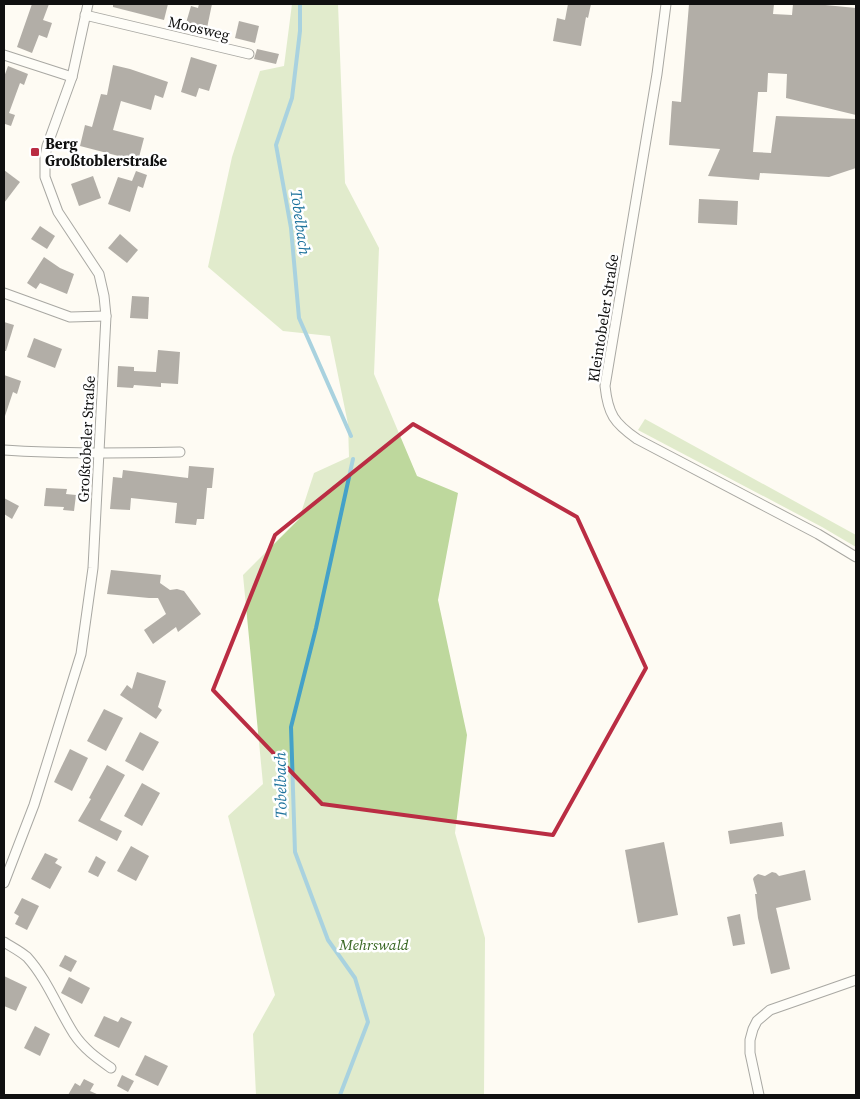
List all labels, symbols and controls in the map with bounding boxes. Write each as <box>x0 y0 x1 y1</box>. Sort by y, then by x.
street label: Moosweg <box>166 11 232 45</box>
place label: Berg Großtoblerstraße <box>45 133 167 171</box>
marker: Berg Großtoblerstraße <box>29 146 41 158</box>
water label: Tobelbach <box>286 188 317 257</box>
street label: Kleintobeler Straße <box>583 252 624 384</box>
street label: Großtobeler Straße <box>72 375 100 503</box>
water label: Tobelbach <box>268 751 292 818</box>
park label: Mehrswald <box>338 934 409 955</box>

